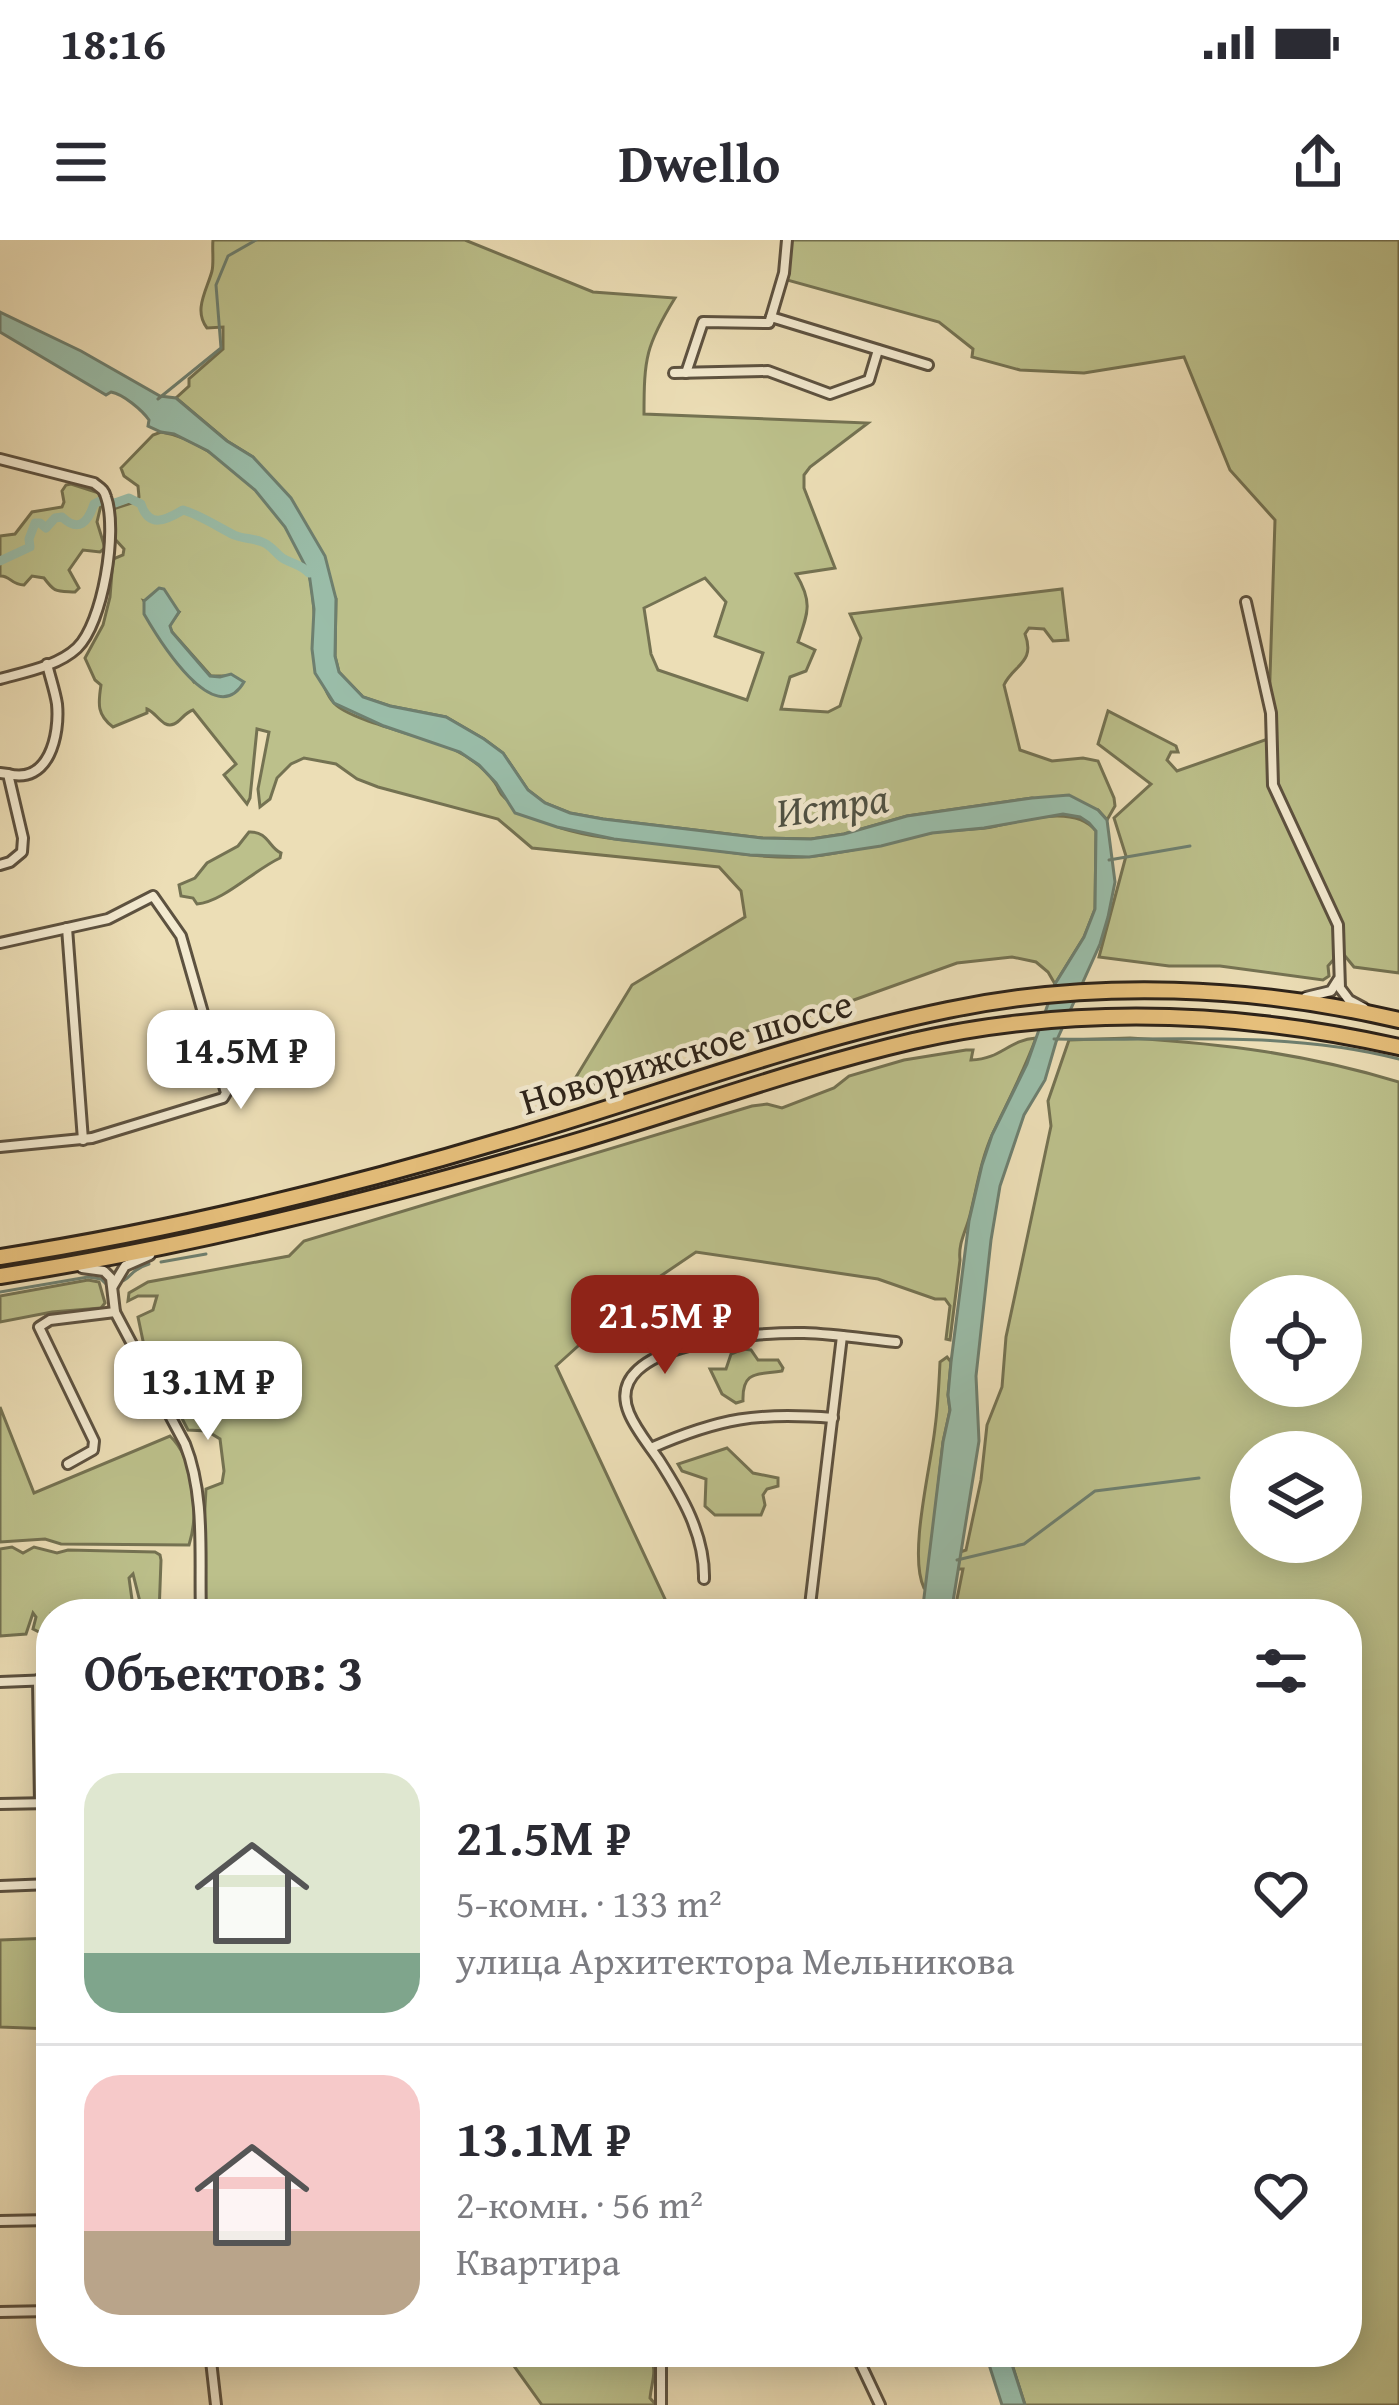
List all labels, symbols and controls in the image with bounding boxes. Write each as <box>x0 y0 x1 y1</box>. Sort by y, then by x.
text: 18:16 <box>60 10 166 75</box>
text: Dwello <box>619 123 780 202</box>
icon: menu <box>48 129 114 195</box>
icon: share <box>1285 129 1351 195</box>
water label: Истра <box>772 766 893 842</box>
street label: Новорижское шоссе <box>513 973 859 1129</box>
pin: 14.5M ₽ <box>130 1010 352 1112</box>
text: 14.5M ₽ <box>174 1020 308 1077</box>
pin: 21.5M ₽ <box>554 1275 776 1377</box>
map controls <box>1230 1275 1362 1563</box>
button: locate <box>1230 1275 1362 1407</box>
text: 21.5M ₽ <box>598 1285 732 1342</box>
pin: 13.1M ₽ <box>97 1341 319 1443</box>
text: 13.1M ₽ <box>141 1351 275 1408</box>
button: layers <box>1230 1431 1362 1563</box>
text: Объектов: 3 <box>84 1634 364 1709</box>
icon: filters <box>1248 1638 1314 1704</box>
text: 21.5M ₽ <box>456 1799 631 1874</box>
icon: home <box>180 1821 324 1965</box>
icon: heart <box>1248 1860 1314 1926</box>
text: 5-комн. · 133 m² <box>456 1874 722 1931</box>
text: улица Архитектора Мельникова <box>456 1931 1015 1988</box>
text: 13.1M ₽ <box>456 2100 631 2175</box>
icon: home <box>180 2123 324 2267</box>
icon: heart <box>1248 2162 1314 2228</box>
text: 2-комн. · 56 m² <box>456 2175 703 2232</box>
text: Квартира <box>456 2232 620 2289</box>

